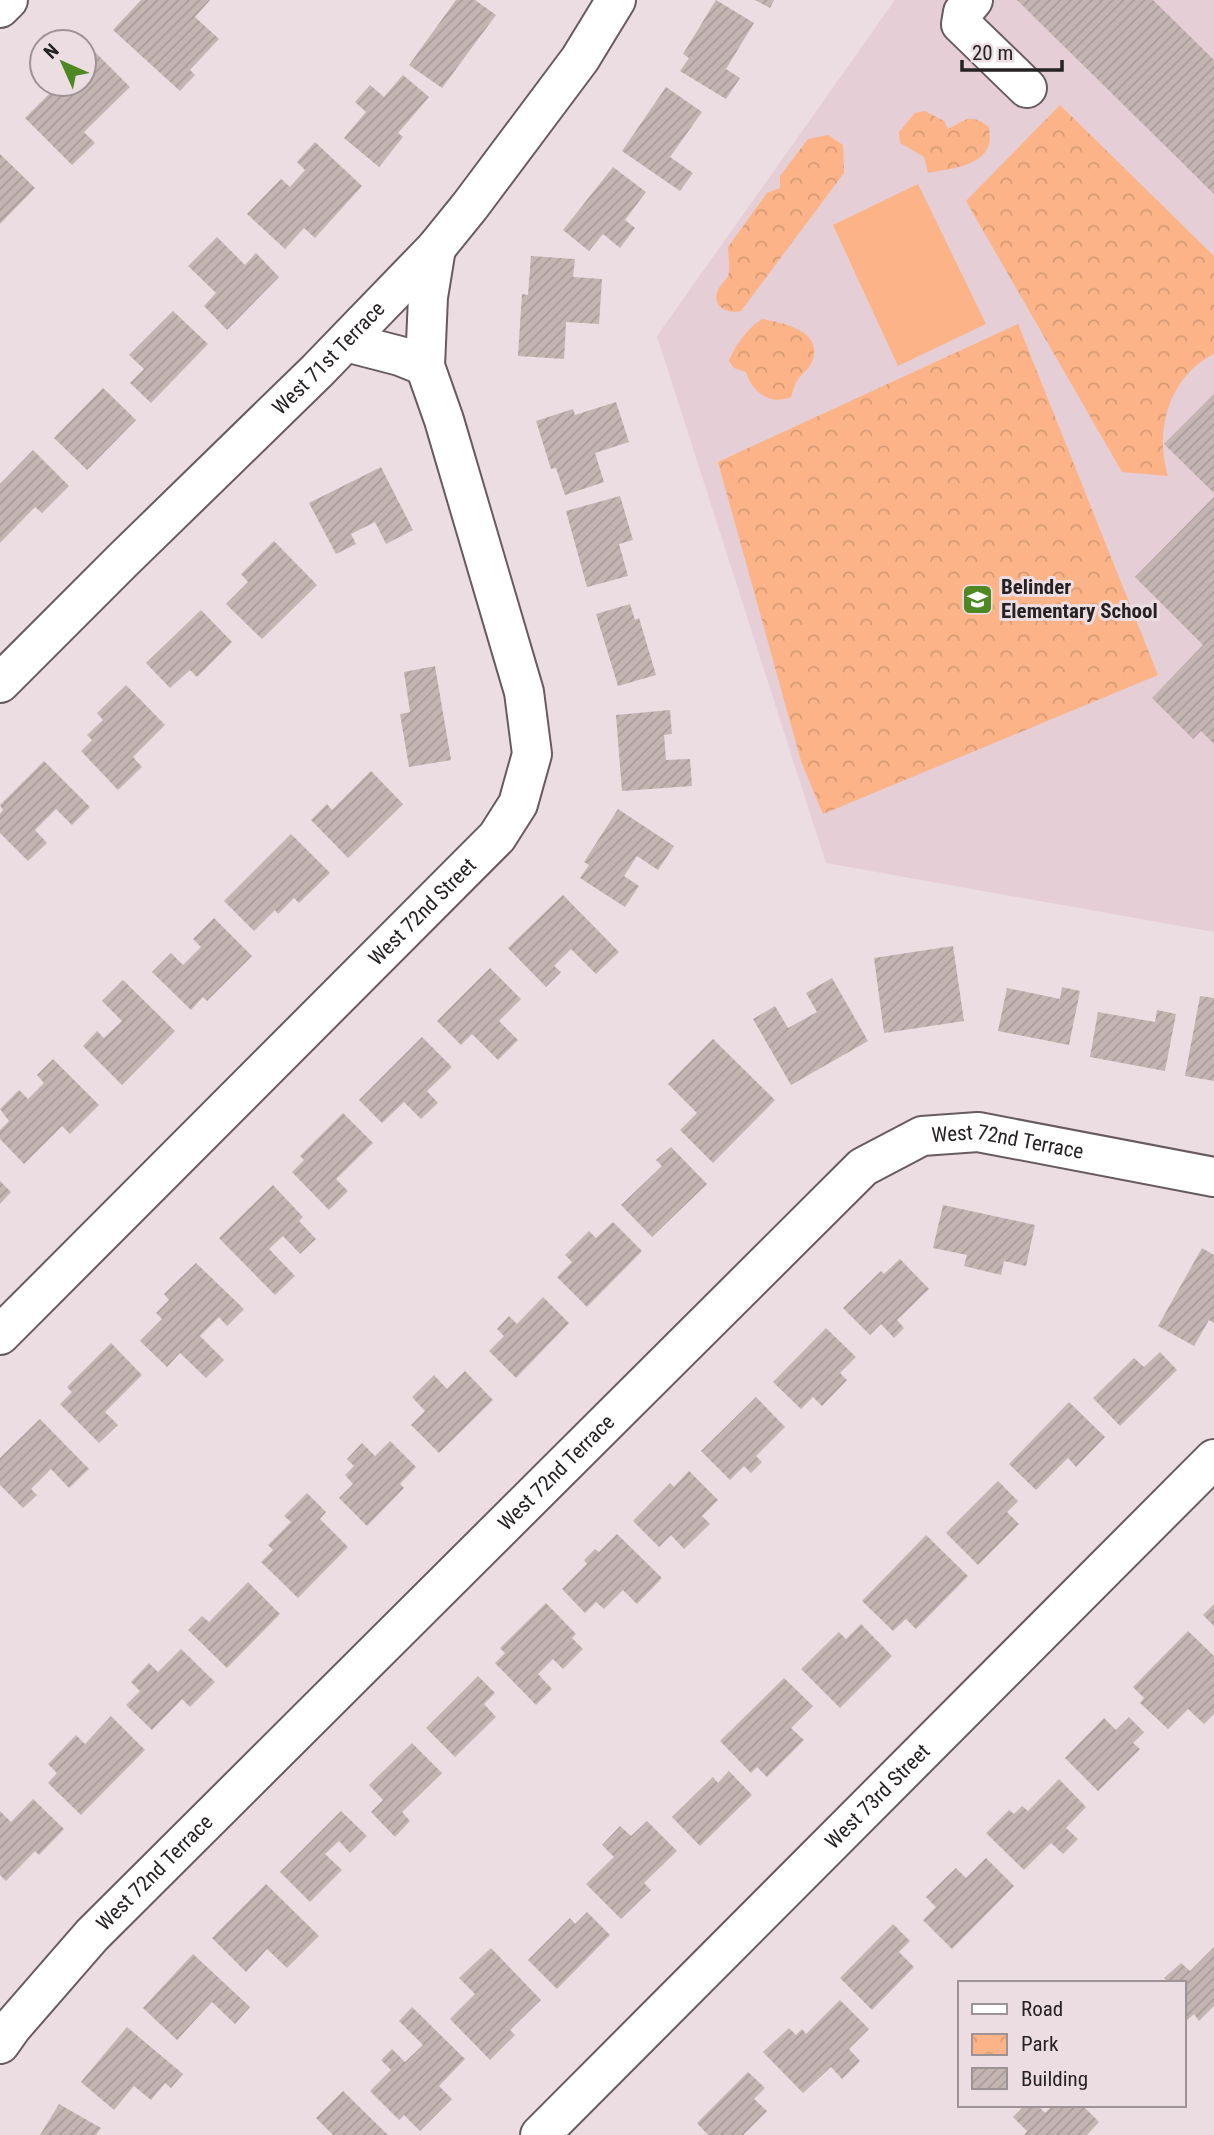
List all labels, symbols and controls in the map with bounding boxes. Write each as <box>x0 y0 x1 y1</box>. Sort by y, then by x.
north arrow <box>28 28 98 98</box>
scale bar <box>962 28 1062 72</box>
text: N <box>39 39 64 64</box>
text: 20 m <box>972 41 1013 65</box>
street label: West 71st Terrace <box>268 297 389 420</box>
place label: Belinder Elementary School <box>1001 575 1158 623</box>
school or university icon: Belinder Elementary School <box>961 582 995 616</box>
street label: West 72nd Street <box>364 853 481 970</box>
street label: West 72nd Terrace <box>931 1120 1086 1164</box>
street label: West 72nd Terrace <box>493 1410 619 1535</box>
street label: West 73rd Street <box>820 1739 935 1854</box>
street label: West 72nd Terrace <box>92 1810 218 1935</box>
legend <box>958 1981 1186 2107</box>
text: Road <box>1021 1997 1063 2021</box>
text: Park <box>1021 2032 1059 2056</box>
text: Building <box>1021 2067 1088 2091</box>

